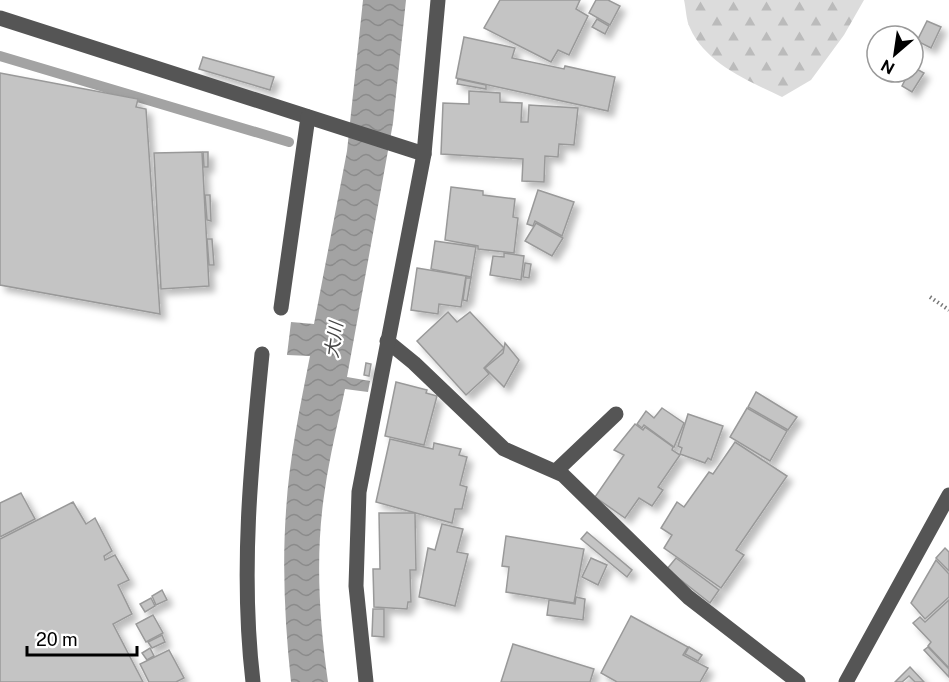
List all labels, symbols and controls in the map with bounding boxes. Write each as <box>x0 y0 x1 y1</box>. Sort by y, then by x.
north arrow <box>865 24 925 84</box>
text: N <box>878 55 898 78</box>
water label: 大川 <box>321 319 347 359</box>
scale bar <box>27 619 136 657</box>
text: 20 m <box>36 629 78 650</box>

